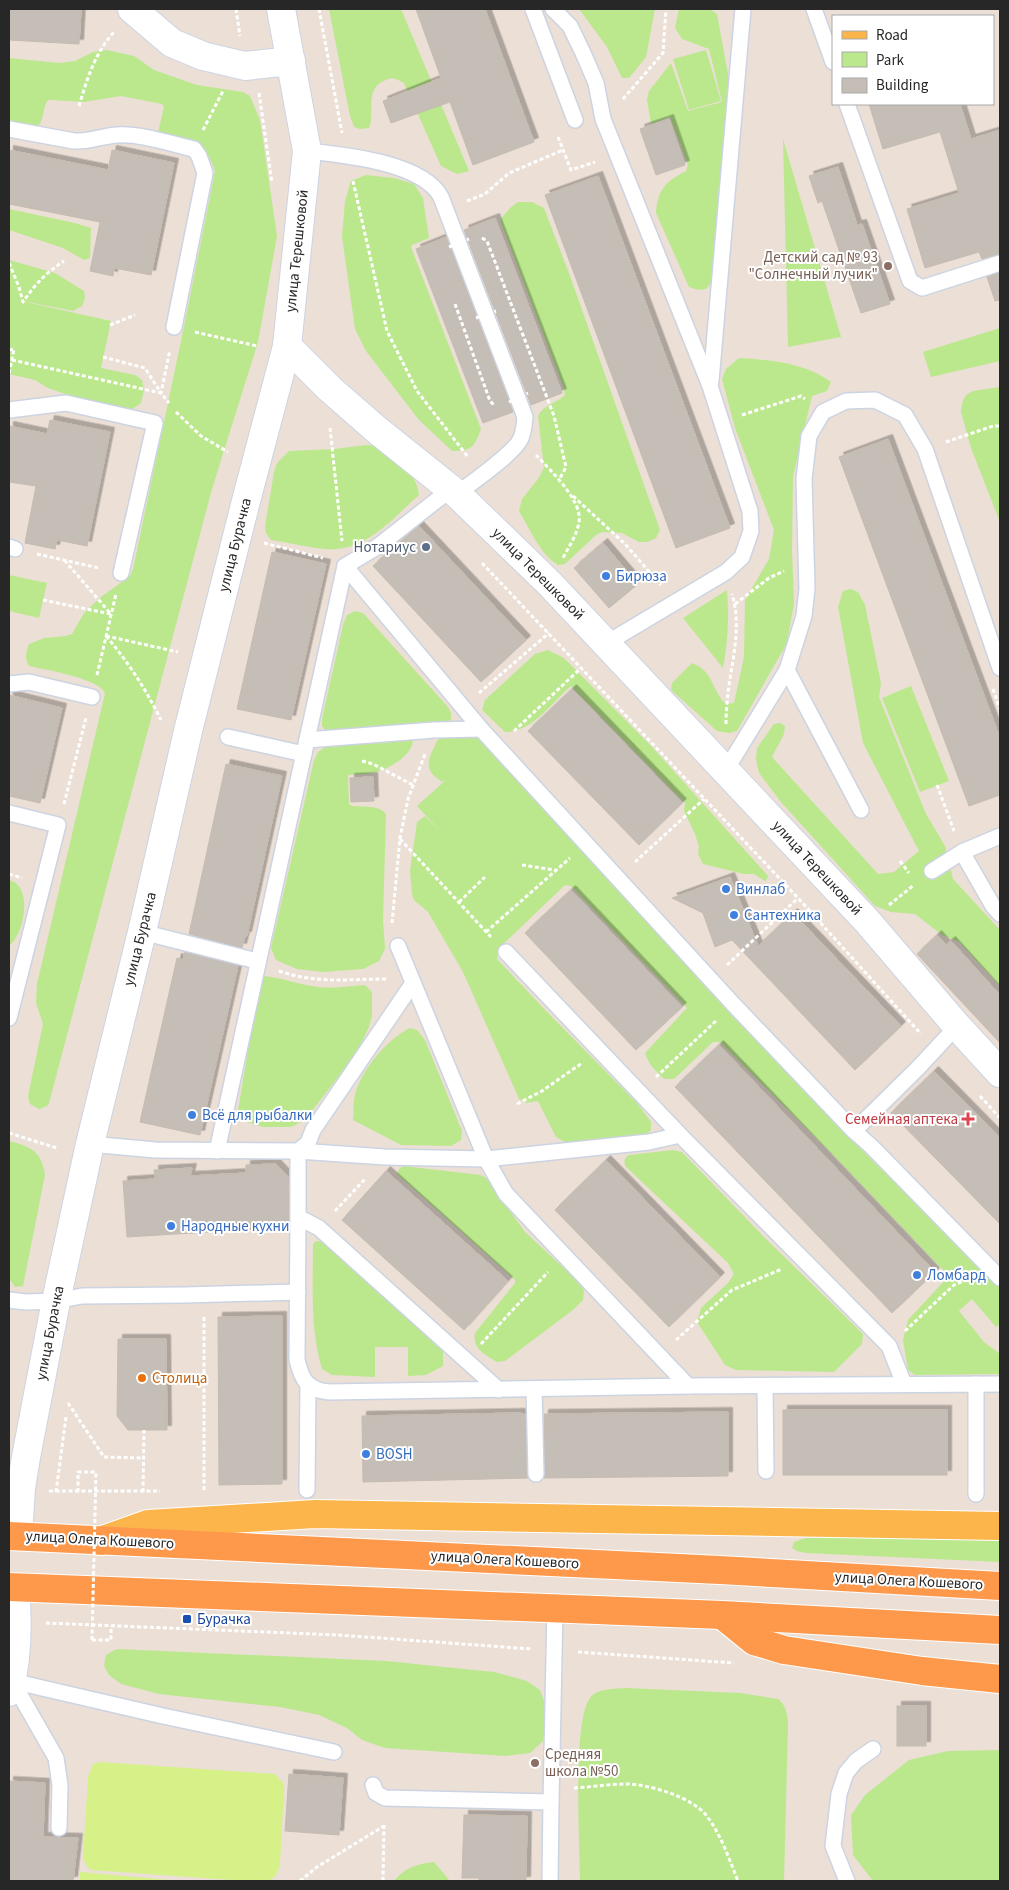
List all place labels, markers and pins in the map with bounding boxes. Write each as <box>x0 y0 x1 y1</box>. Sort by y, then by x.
place label: Детский сад № 93 "Солнечный лучик" <box>748 247 878 285</box>
marker: Детский сад № 93 "Солнечный лучик" <box>882 260 894 272</box>
place label: Нотариус <box>354 537 416 558</box>
marker: Нотариус <box>420 541 432 553</box>
place label: Бирюза <box>616 566 667 587</box>
marker: Бирюза <box>600 570 612 582</box>
place label: Винлаб <box>736 879 785 900</box>
marker: Винлаб <box>720 883 732 895</box>
place label: Сантехника <box>744 905 821 926</box>
marker: Сантехника <box>728 909 740 921</box>
place label: Всё для рыбалки <box>202 1105 313 1126</box>
marker: Всё для рыбалки <box>186 1109 198 1121</box>
place label: Семейная аптека <box>845 1109 958 1130</box>
marker: Семейная аптека <box>962 1113 974 1125</box>
place label: Народные кухни <box>181 1216 289 1237</box>
marker: Народные кухни <box>165 1220 177 1232</box>
place label: Ломбард <box>927 1265 986 1286</box>
marker: Ломбард <box>911 1269 923 1281</box>
place label: Столица <box>152 1368 207 1389</box>
marker: Столица <box>136 1372 148 1384</box>
place label: BOSH <box>376 1444 413 1465</box>
marker: BOSH <box>360 1448 372 1460</box>
place label: Бурачка <box>197 1609 251 1630</box>
marker: Бурачка <box>181 1613 193 1625</box>
place label: Средняя школа №50 <box>545 1744 618 1782</box>
marker: Средняя школа №50 <box>529 1757 541 1769</box>

